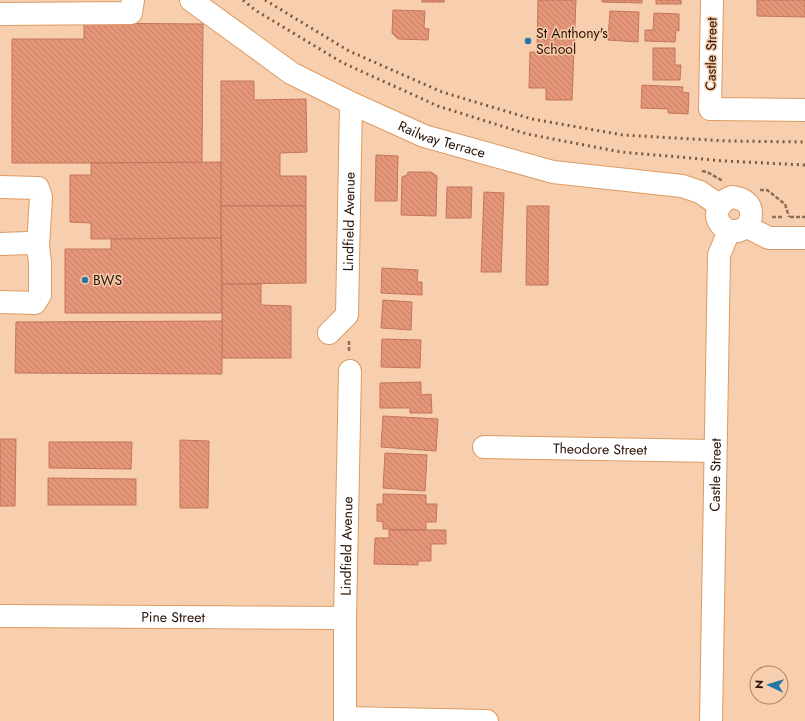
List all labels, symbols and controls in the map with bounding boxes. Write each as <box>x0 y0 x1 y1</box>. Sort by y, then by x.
street label: Castle Street <box>700 17 722 91</box>
place label: St Anthony's School <box>536 23 608 59</box>
marker: St Anthony's School <box>523 36 533 46</box>
street label: Railway Terrace <box>395 116 488 163</box>
street label: Lindfield Avenue <box>338 172 360 271</box>
place label: BWS <box>93 270 122 290</box>
marker: BWS <box>80 275 90 285</box>
street label: Theodore Street <box>553 438 648 460</box>
street label: Castle Street <box>705 438 726 512</box>
street label: Lindfield Avenue <box>335 496 357 596</box>
street label: Pine Street <box>141 607 205 627</box>
north arrow <box>749 665 789 705</box>
text: N <box>751 679 767 689</box>

